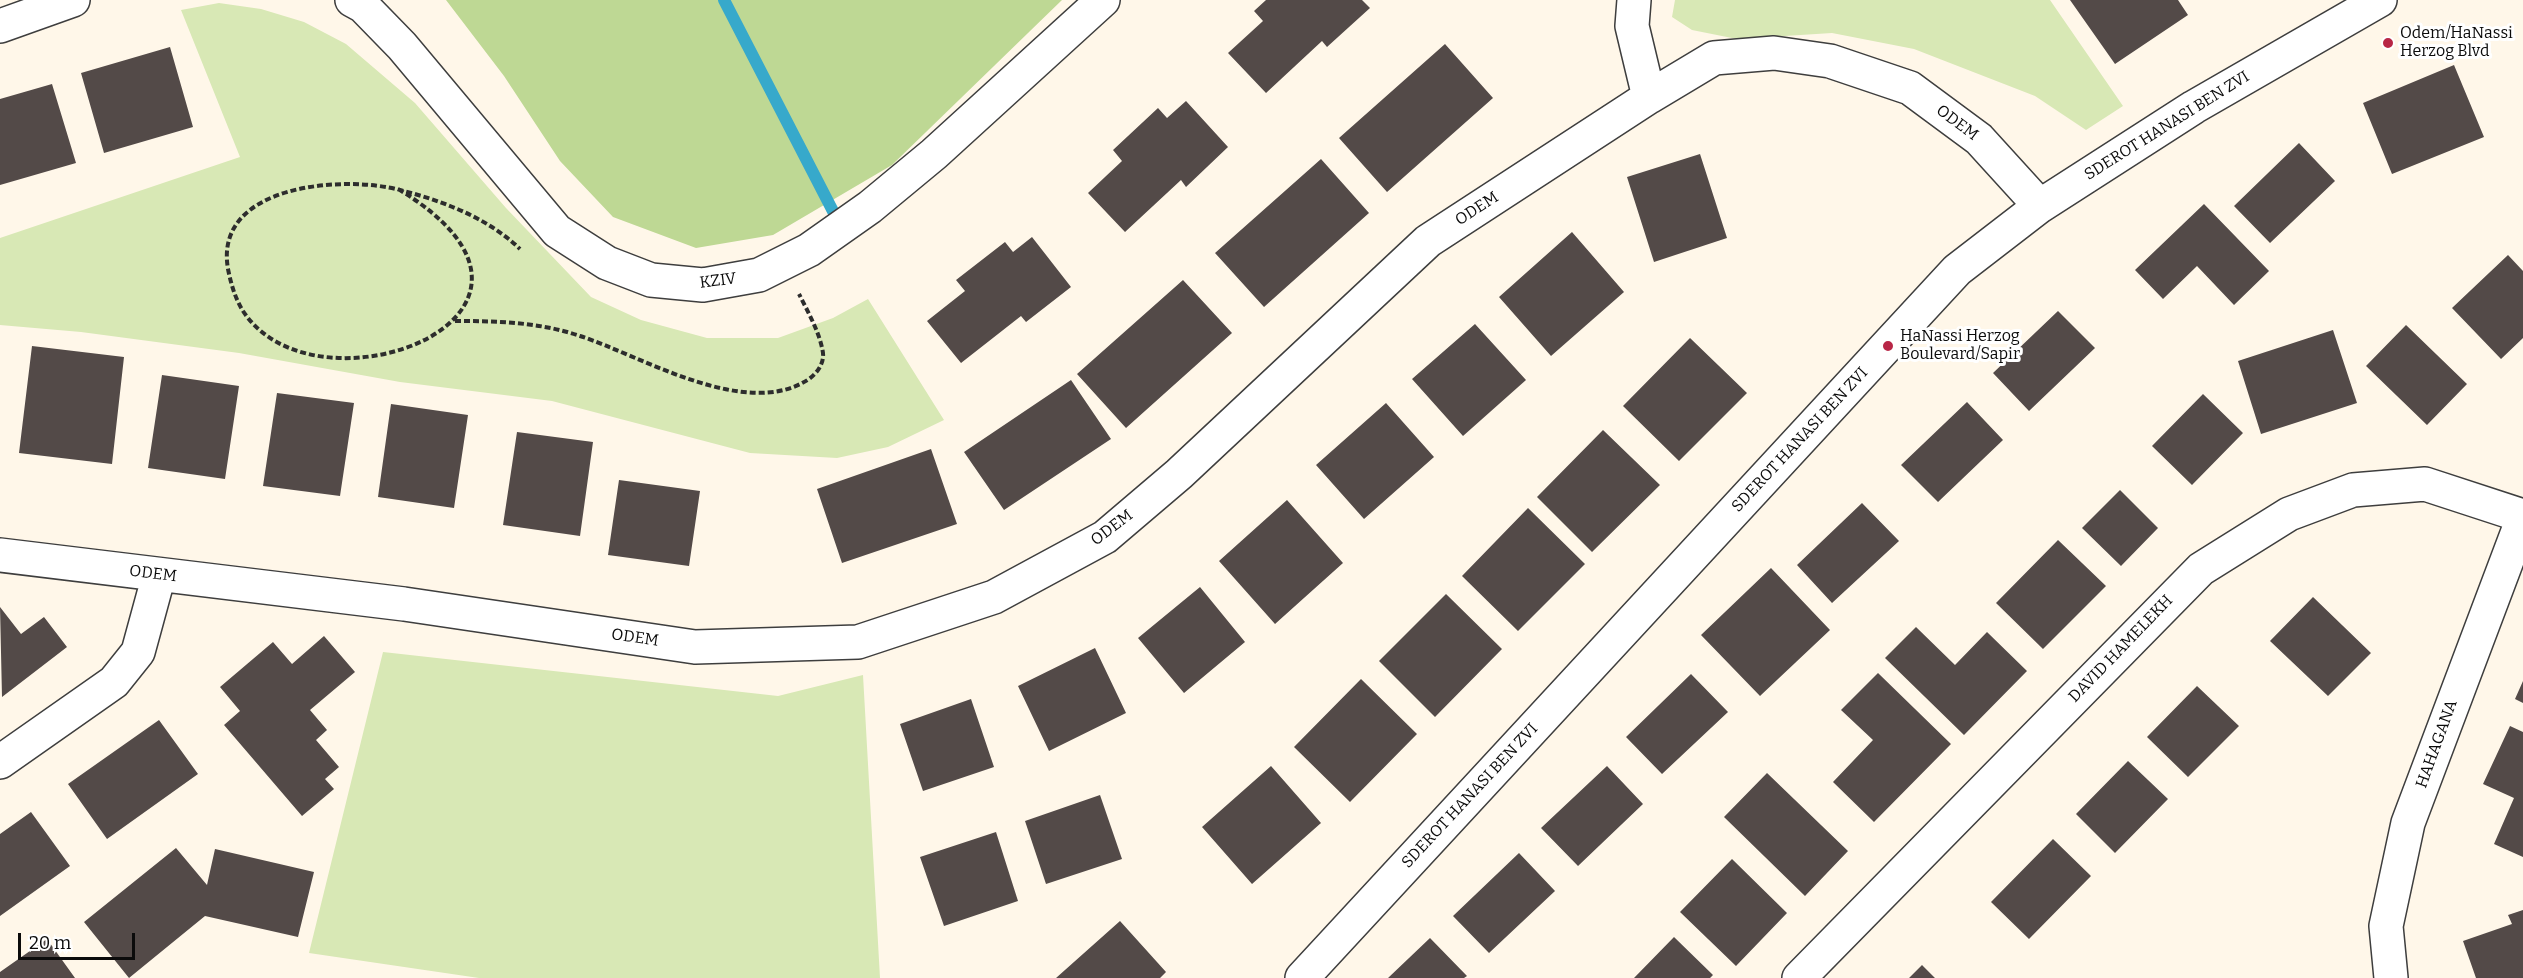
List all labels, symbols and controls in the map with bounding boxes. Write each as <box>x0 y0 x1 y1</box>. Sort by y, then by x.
place label: Odem/HaNassi Herzog Blvd <box>2400 24 2513 62</box>
marker: Odem/HaNassi Herzog Blvd <box>2381 36 2395 50</box>
street label: SDEROT HANASI BEN ZVI <box>2081 67 2253 185</box>
street label: ODEM <box>1932 101 1982 145</box>
street label: ODEM <box>1452 188 1502 230</box>
street label: KZIV <box>699 269 737 293</box>
place label: HaNassi Herzog Boulevard/Sapir <box>1900 327 2020 365</box>
marker: HaNassi Herzog Boulevard/Sapir <box>1881 339 1895 353</box>
street label: SDEROT HANASI BEN ZVI <box>1728 364 1872 516</box>
street label: ODEM <box>1087 506 1137 550</box>
street label: ODEM <box>128 562 178 586</box>
street label: DAVID HAMELEKH <box>2065 591 2177 707</box>
street label: ODEM <box>610 625 660 651</box>
street label: HAHAGANA <box>2412 697 2462 791</box>
street label: SDEROT HANASI BEN ZVI <box>1398 720 1542 872</box>
scale bar <box>21 921 138 959</box>
text: 20 m <box>29 932 71 954</box>

